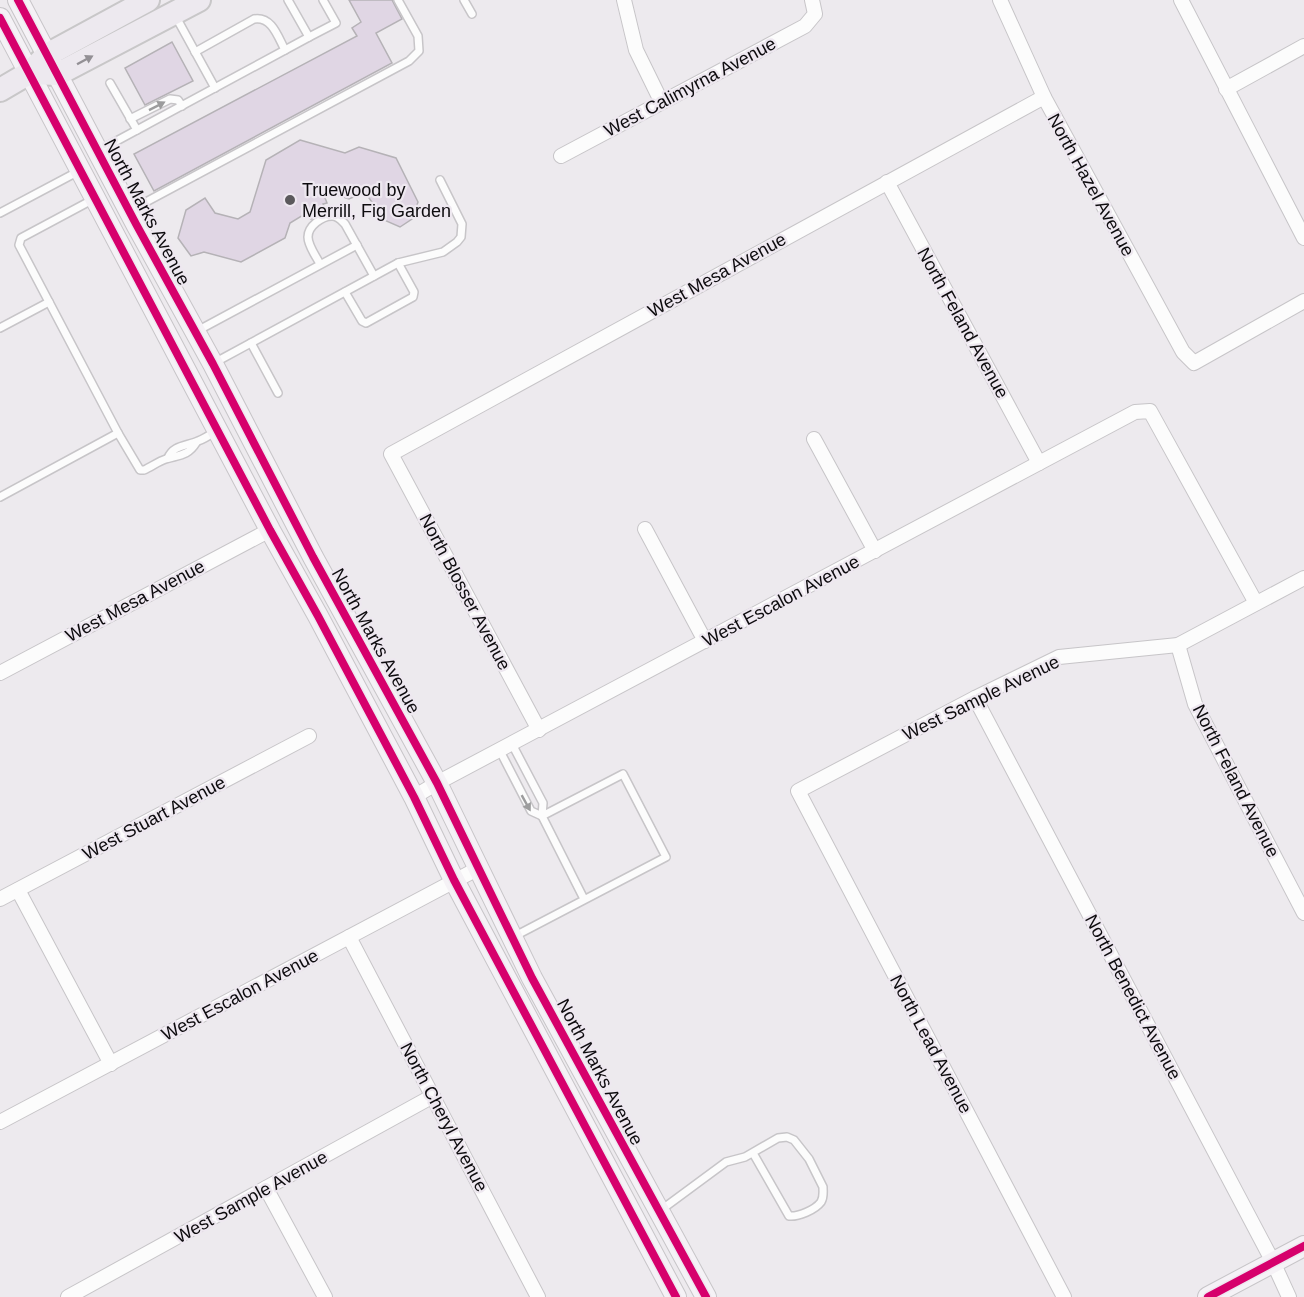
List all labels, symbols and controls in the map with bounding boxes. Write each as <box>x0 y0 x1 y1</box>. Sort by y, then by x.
street label: West Calimyrna Avenue <box>601 33 779 141</box>
one-way arrow <box>77 55 94 65</box>
one-way arrow <box>149 101 166 111</box>
street label: North Hazel Avenue <box>1044 110 1138 260</box>
street label: North Marks Avenue <box>100 135 194 289</box>
place label: Truewood by Merrill, Fig Garden <box>302 180 451 221</box>
marker: Truewood by Merrill, Fig Garden <box>283 193 297 207</box>
street label: West Mesa Avenue <box>645 229 789 321</box>
street label: North Feland Avenue <box>913 244 1013 402</box>
street label: North Blosser Avenue <box>415 511 515 673</box>
street label: West Escalon Avenue <box>699 551 863 651</box>
street label: West Mesa Avenue <box>62 556 208 646</box>
street label: North Marks Avenue <box>328 565 424 717</box>
street label: West Sample Avenue <box>900 651 1062 745</box>
street label: North Feland Avenue <box>1189 701 1283 861</box>
street label: West Stuart Avenue <box>79 772 229 864</box>
one-way arrow <box>521 794 531 811</box>
street label: North Benedict Avenue <box>1081 911 1185 1083</box>
street label: West Escalon Avenue <box>158 945 322 1045</box>
street label: North Lead Avenue <box>886 971 976 1117</box>
street label: North Marks Avenue <box>553 995 647 1149</box>
street label: North Cheryl Avenue <box>396 1039 492 1195</box>
street label: West Sample Avenue <box>171 1147 331 1247</box>

